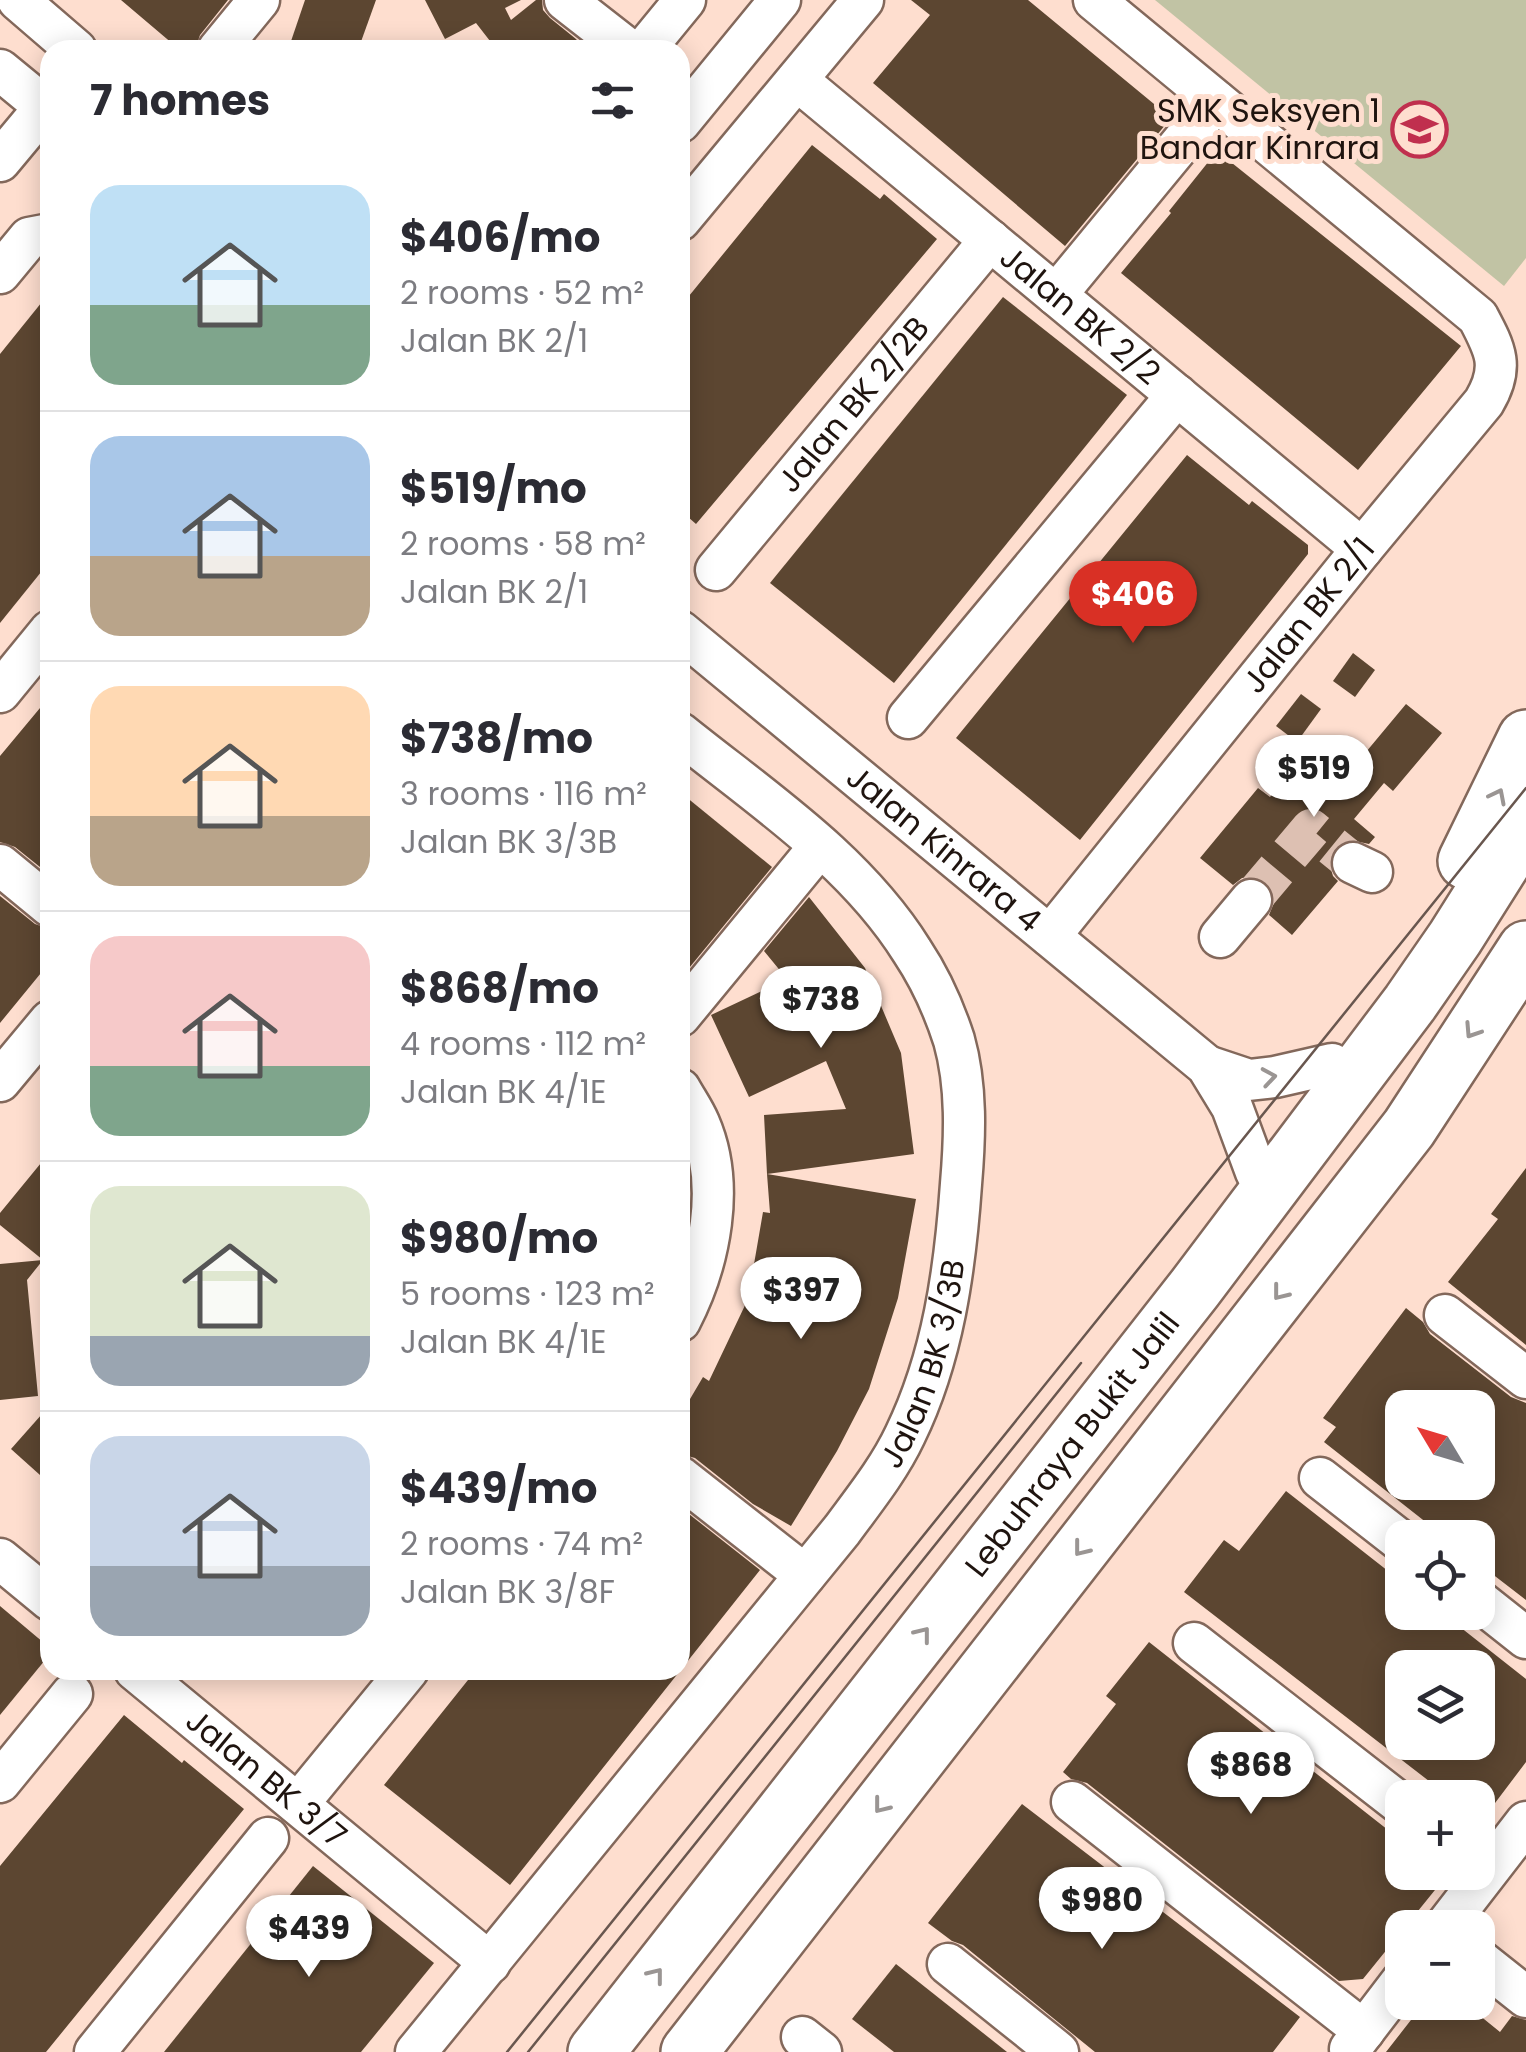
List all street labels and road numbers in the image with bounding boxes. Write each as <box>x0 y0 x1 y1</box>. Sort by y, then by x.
street label: Jalan BK 2/2 <box>990 235 1170 395</box>
street label: Jalan BK 2/2B <box>767 307 939 502</box>
street label: Jalan BK 2/1 <box>1232 527 1385 702</box>
street label: Jalan Kinrara 4 <box>837 754 1051 942</box>
street label: Jalan BK 3/3B <box>869 1257 975 1476</box>
street label: Lebuhraya Bukit Jalil <box>954 1302 1190 1586</box>
street label: Jalan BK 3/7 <box>176 1698 356 1858</box>

